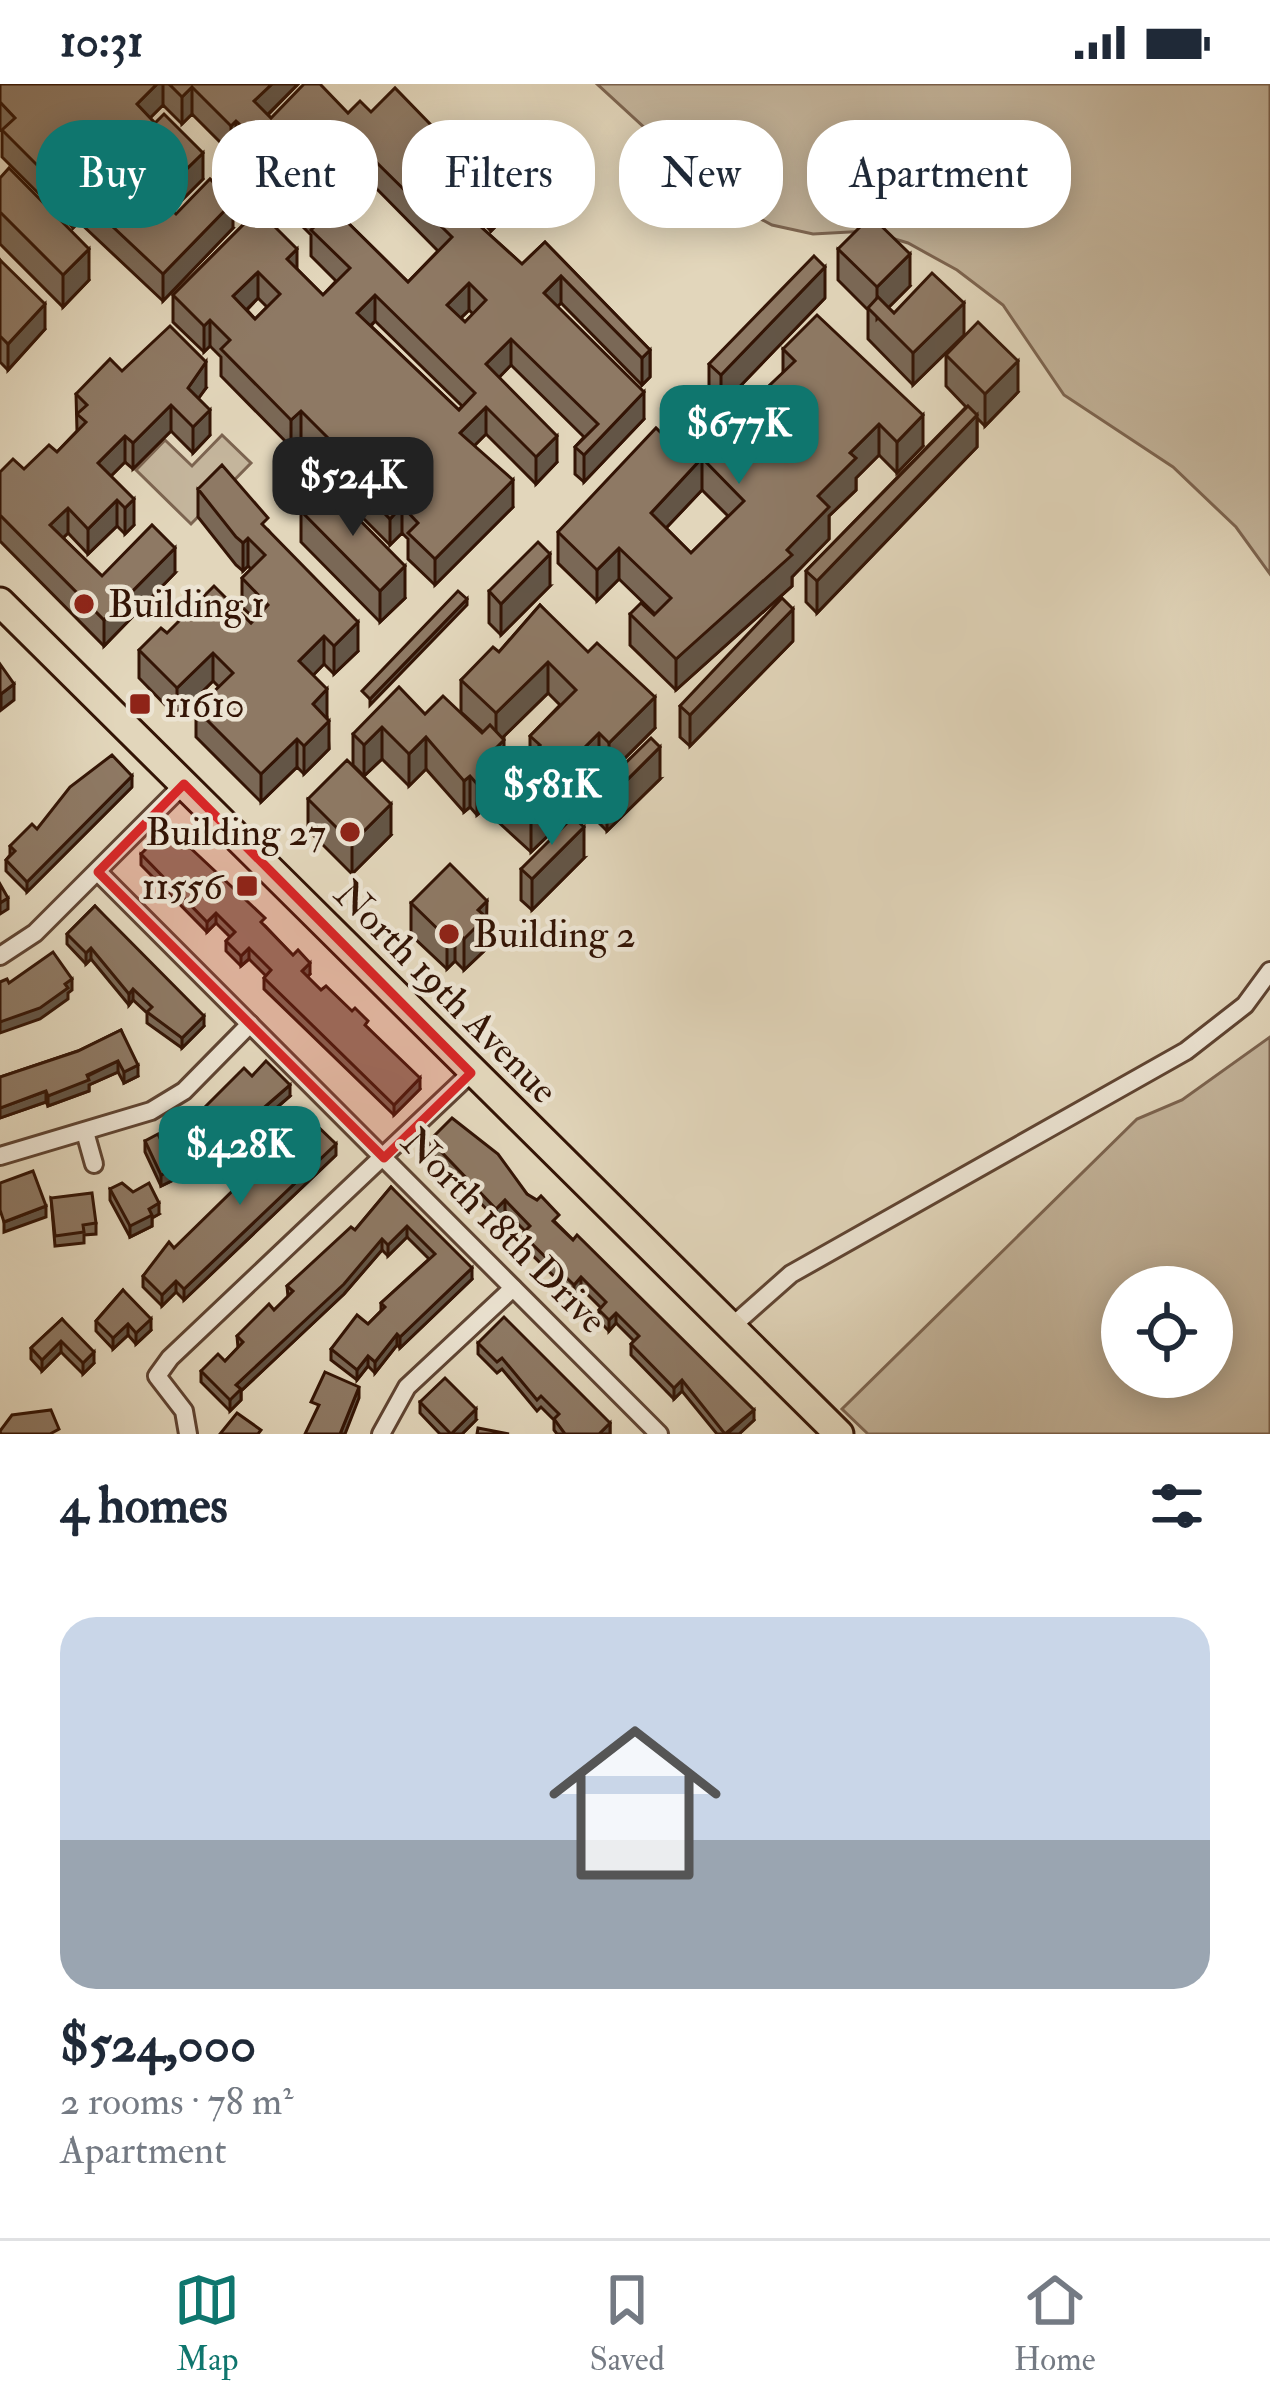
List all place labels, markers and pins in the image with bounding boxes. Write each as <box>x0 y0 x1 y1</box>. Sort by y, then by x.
pin: $677K <box>655 385 823 487</box>
pin: $524K <box>269 437 437 539</box>
place label: Building 1 <box>108 580 265 629</box>
marker: Building 1 <box>71 591 97 617</box>
place label: 11610 <box>164 680 245 729</box>
marker: 11610 <box>127 691 153 717</box>
pin: $581K <box>468 746 636 848</box>
place label: Building 27 <box>145 808 326 857</box>
marker: Building 27 <box>337 819 363 845</box>
place label: 11556 <box>141 862 225 911</box>
marker: 11556 <box>234 873 260 899</box>
place label: Building 2 <box>473 910 636 959</box>
marker: Building 2 <box>436 921 462 947</box>
pin: $428K <box>156 1106 324 1208</box>

